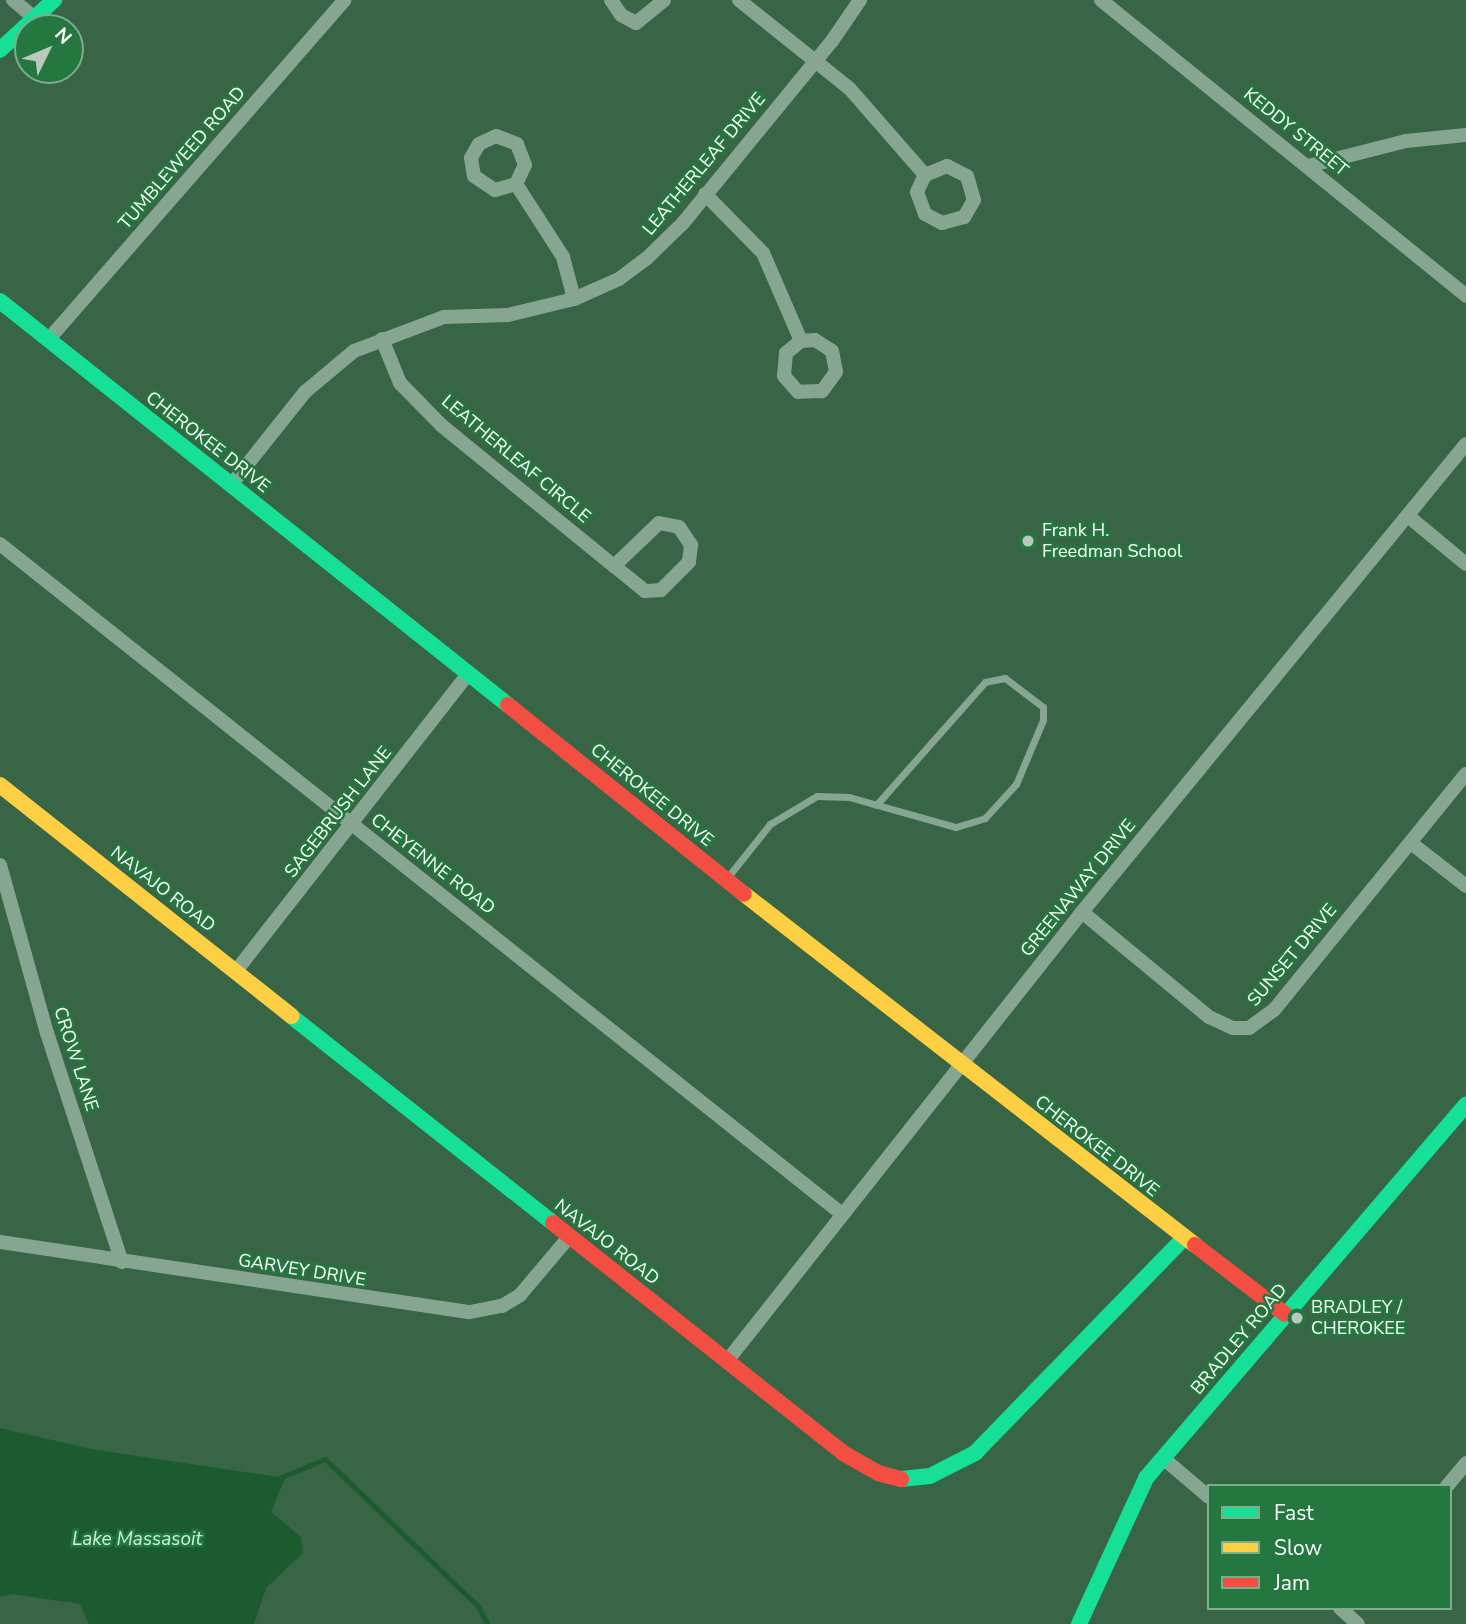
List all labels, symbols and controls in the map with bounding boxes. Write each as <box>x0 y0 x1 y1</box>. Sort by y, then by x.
north arrow <box>14 14 84 84</box>
text: N <box>49 22 77 50</box>
street label: TUMBLEWEED ROAD <box>114 82 250 234</box>
street label: KEDDY STREET <box>1239 83 1353 181</box>
street label: LEATHERLEAF DRIVE <box>638 88 770 240</box>
street label: CHEROKEE DRIVE <box>142 387 274 497</box>
street label: LEATHERLEAF CIRCLE <box>437 390 595 528</box>
place label: Frank H. Freedman School <box>1042 520 1182 562</box>
marker: Frank H. Freedman School <box>1020 533 1036 549</box>
street label: CHEROKEE DRIVE <box>586 739 718 851</box>
street label: SAGEBRUSH LANE <box>280 742 396 882</box>
street label: CHEYENNE ROAD <box>367 809 499 919</box>
street label: GREENAWAY DRIVE <box>1016 815 1140 961</box>
street label: NAVAJO ROAD <box>106 842 220 936</box>
street label: SUNSET DRIVE <box>1243 899 1341 1011</box>
street label: CROW LANE <box>49 1004 103 1114</box>
street label: CHEROKEE DRIVE <box>1031 1091 1163 1201</box>
street label: NAVAJO ROAD <box>550 1195 664 1289</box>
street label: GARVEY DRIVE <box>237 1249 367 1291</box>
street label: BRADLEY ROAD <box>1186 1279 1292 1399</box>
place label: BRADLEY / CHEROKEE <box>1311 1297 1405 1340</box>
marker: BRADLEY / CHEROKEE <box>1289 1310 1305 1326</box>
legend <box>1207 1484 1452 1610</box>
text: Fast <box>1274 1499 1314 1527</box>
water label: Lake Massasoit <box>72 1529 202 1551</box>
text: Slow <box>1274 1534 1322 1562</box>
text: Jam <box>1274 1569 1310 1597</box>

